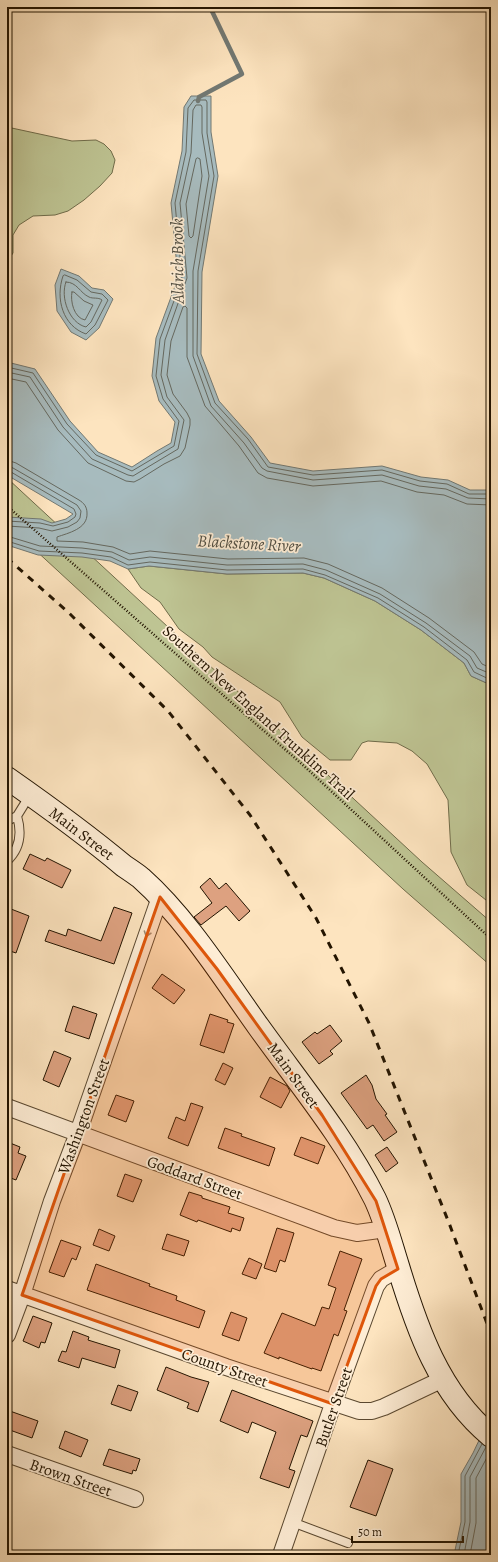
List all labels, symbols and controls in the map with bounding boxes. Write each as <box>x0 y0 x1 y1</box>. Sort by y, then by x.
water label: Aldrich Brook <box>165 218 190 305</box>
water label: Blackstone River <box>197 529 302 558</box>
street label: Southern New England Trunkline Trail <box>157 620 359 805</box>
street label: Main Street <box>44 802 119 866</box>
one-way arrow <box>143 930 152 937</box>
street label: Main Street <box>262 1038 325 1113</box>
street label: Washington Street <box>52 1055 115 1178</box>
street label: Goddard Street <box>144 1150 245 1205</box>
street label: County Street <box>179 1343 271 1393</box>
street label: Butler Street <box>310 1364 358 1450</box>
street label: Brown Street <box>27 1454 115 1502</box>
scale bar <box>352 1518 463 1544</box>
text: 50 m <box>358 1524 382 1540</box>

